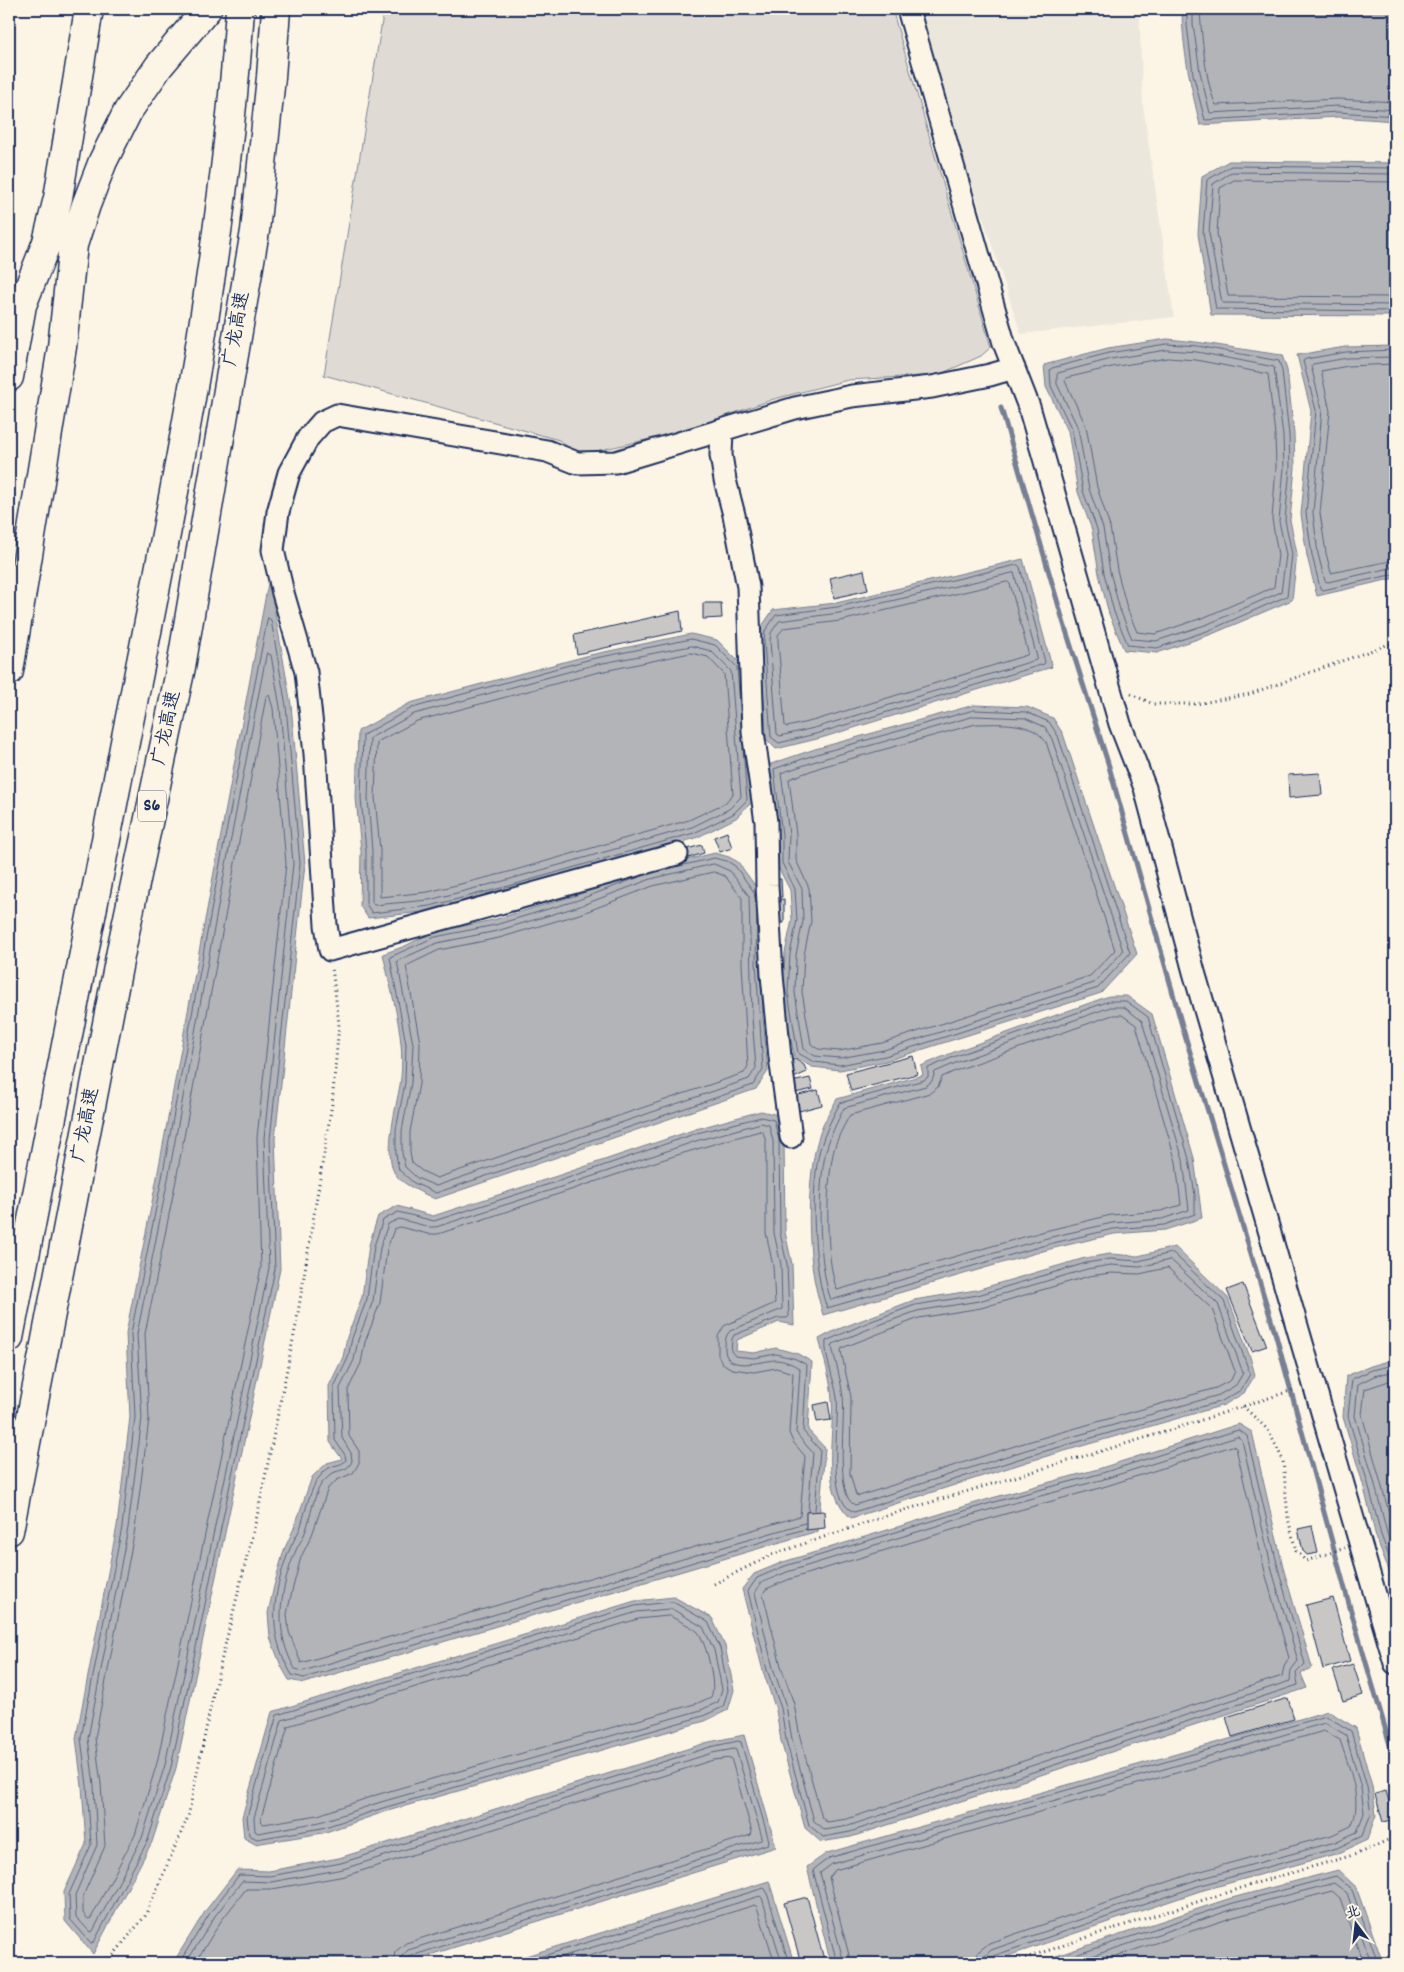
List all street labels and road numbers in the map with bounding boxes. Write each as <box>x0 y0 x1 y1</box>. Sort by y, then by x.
street label: 广龙高速 <box>218 289 258 369</box>
street label: 广龙高速 <box>147 688 189 768</box>
road number: S6 <box>138 790 166 821</box>
street label: 广龙高速 <box>66 1085 108 1165</box>

